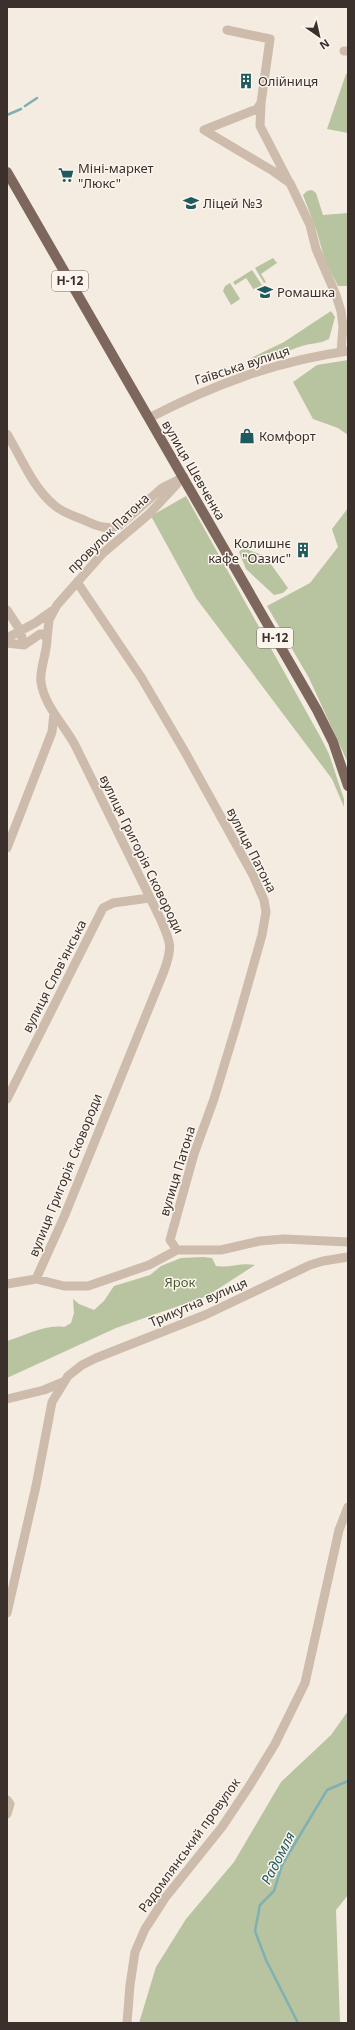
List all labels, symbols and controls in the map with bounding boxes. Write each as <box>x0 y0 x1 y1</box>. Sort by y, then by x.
north arrow <box>299 16 339 56</box>
text: N <box>317 36 333 53</box>
building icon: Олійниця <box>237 72 255 90</box>
place label: Олійниця <box>258 72 318 90</box>
place label: Міні-маркет "Люкс" <box>78 159 154 192</box>
supermarket icon: Міні-маркет "Люкс" <box>57 166 75 184</box>
school or university icon: Ліцей №3 <box>182 194 200 212</box>
place label: Ліцей №3 <box>203 194 263 212</box>
road number: Н-12 <box>52 271 88 291</box>
school or university icon: Ромашка <box>256 283 274 301</box>
place label: Ромашка <box>277 283 335 301</box>
street label: Гаївська вулиця <box>192 341 292 389</box>
street label: вулиця Шевченка <box>158 417 230 523</box>
shop icon: Комфорт <box>238 427 256 445</box>
place label: Комфорт <box>259 427 316 445</box>
street label: провулок Патона <box>63 489 153 577</box>
place label: Колишнє кафе "Оазис" <box>208 534 291 567</box>
building icon: Колишнє кафе "Оазис" <box>294 541 312 559</box>
road number: Н-12 <box>257 628 293 648</box>
street label: вулиця Григорія Сковороди <box>96 772 188 936</box>
street label: вулиця Патона <box>223 804 281 896</box>
street label: вулиця Слов'янська <box>18 916 90 1036</box>
street label: вулиця Григорія Сковороди <box>24 1091 106 1259</box>
street label: вулиця Патона <box>155 1124 199 1218</box>
street label: Трикутна вулиця <box>146 1273 250 1331</box>
park label: Ярок <box>165 1273 196 1291</box>
street label: Радомлянський провулок <box>134 1774 244 1916</box>
water label: Радомля <box>256 1828 299 1887</box>

